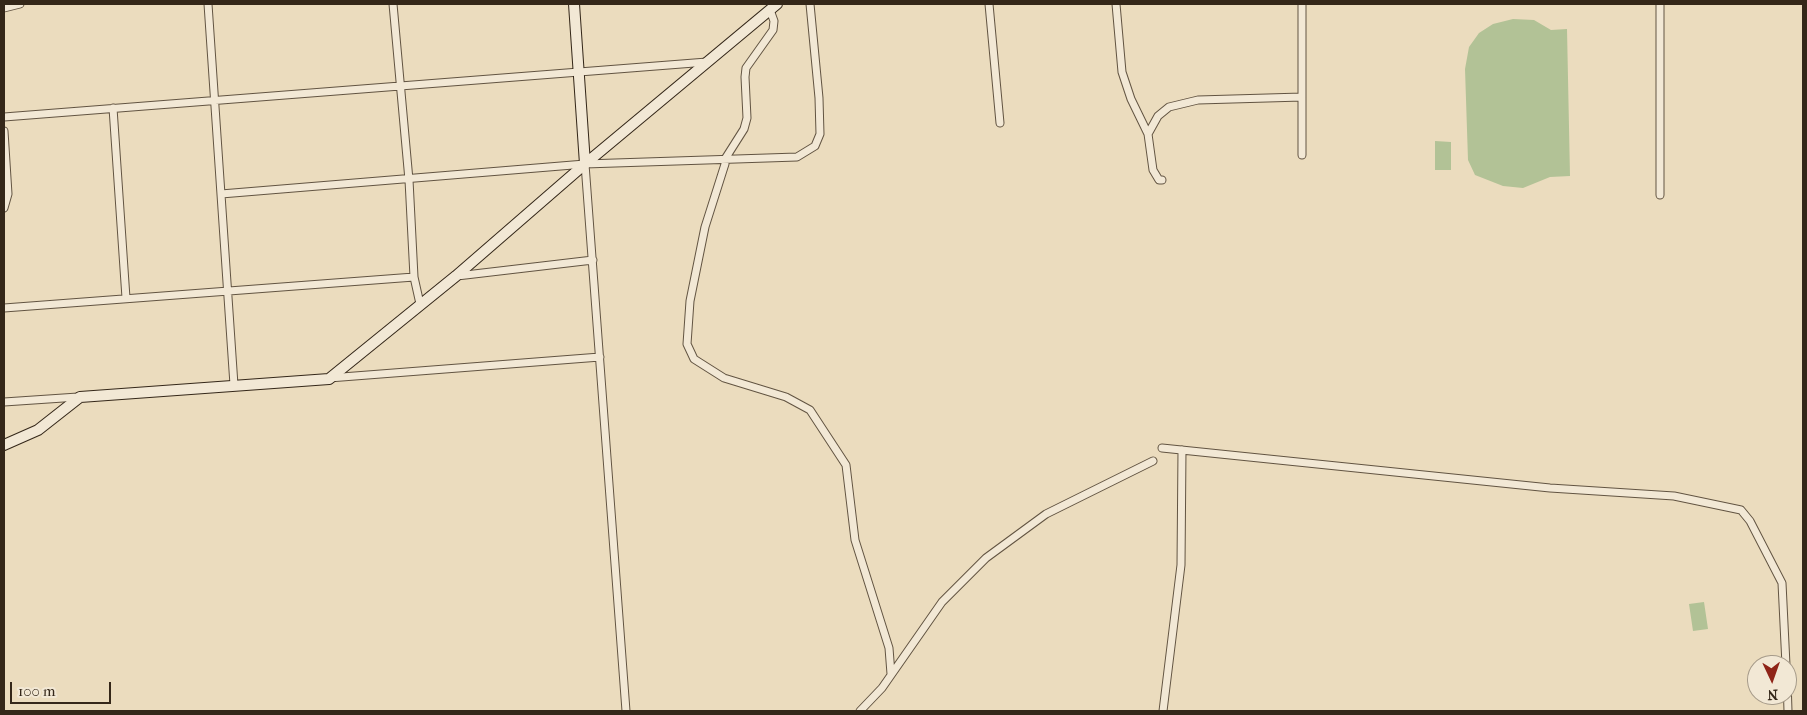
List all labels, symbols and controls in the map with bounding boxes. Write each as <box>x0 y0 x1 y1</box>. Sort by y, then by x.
north arrow <box>1747 655 1797 705</box>
scale bar <box>12 672 114 704</box>
text: 100 m <box>18 682 56 700</box>
text: N <box>1767 686 1779 703</box>

